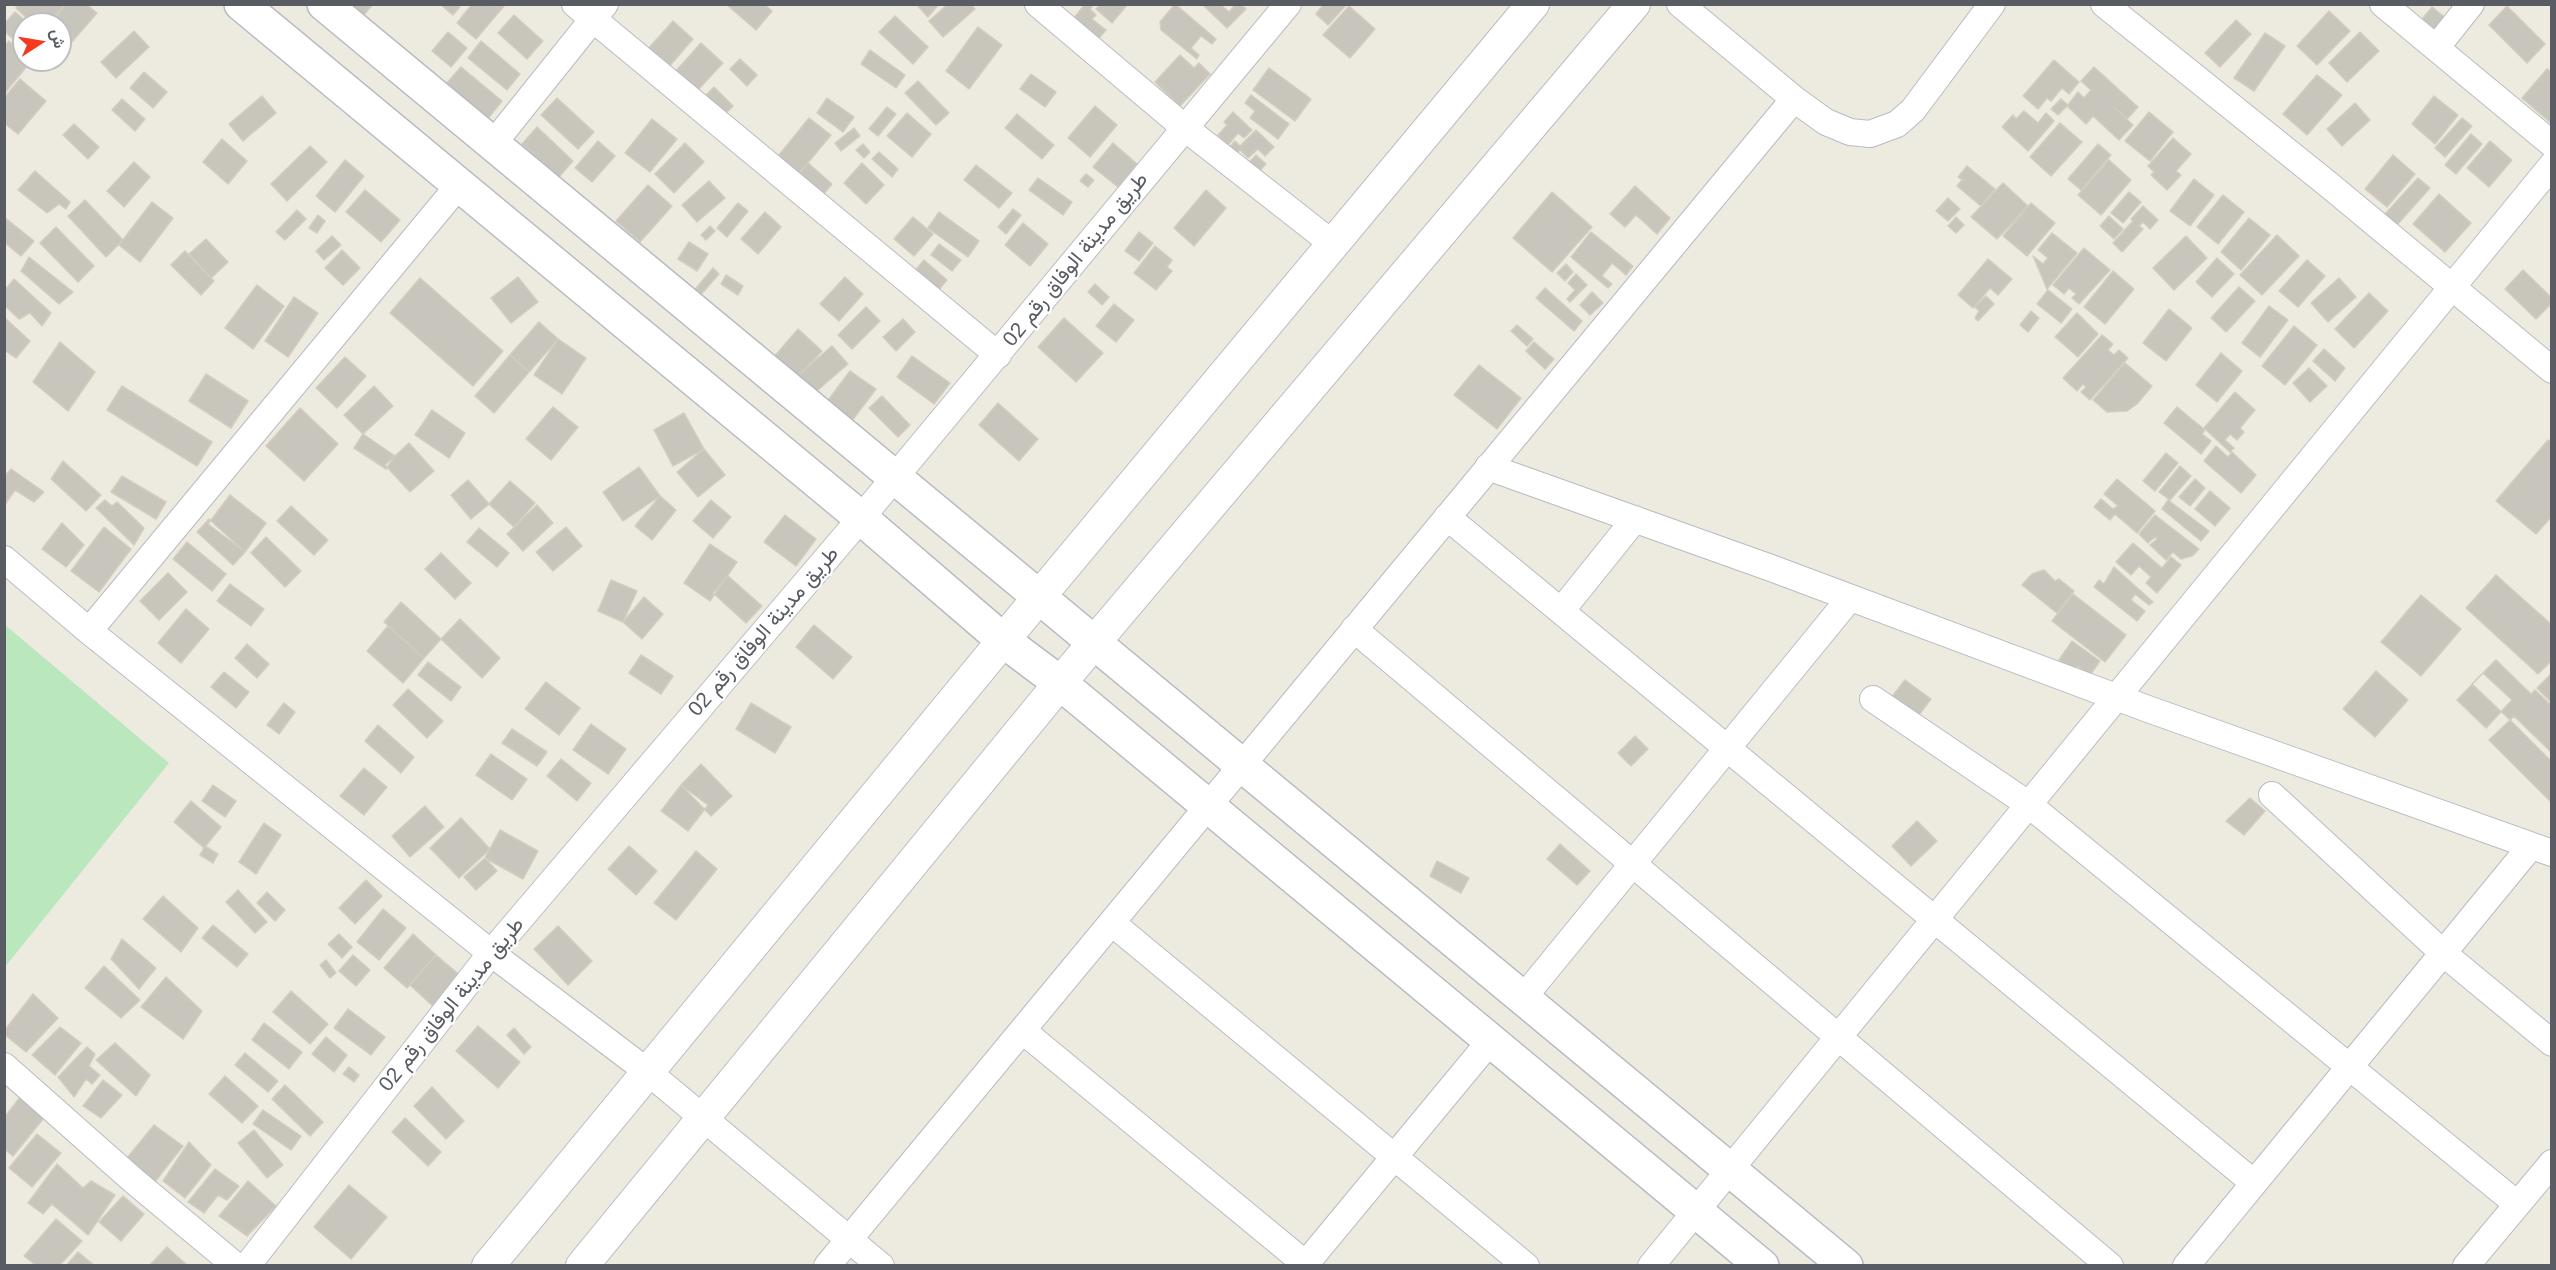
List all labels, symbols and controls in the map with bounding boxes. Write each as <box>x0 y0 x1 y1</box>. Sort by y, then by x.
north arrow <box>12 12 72 72</box>
text: ش <box>48 27 68 50</box>
street label: طريق مدينة الوفاق رقم 02 <box>998 168 1154 352</box>
street label: طريق مدينة الوفاق رقم 02 <box>683 542 845 722</box>
street label: طريق مدينة الوفاق رقم 02 <box>374 913 530 1097</box>

